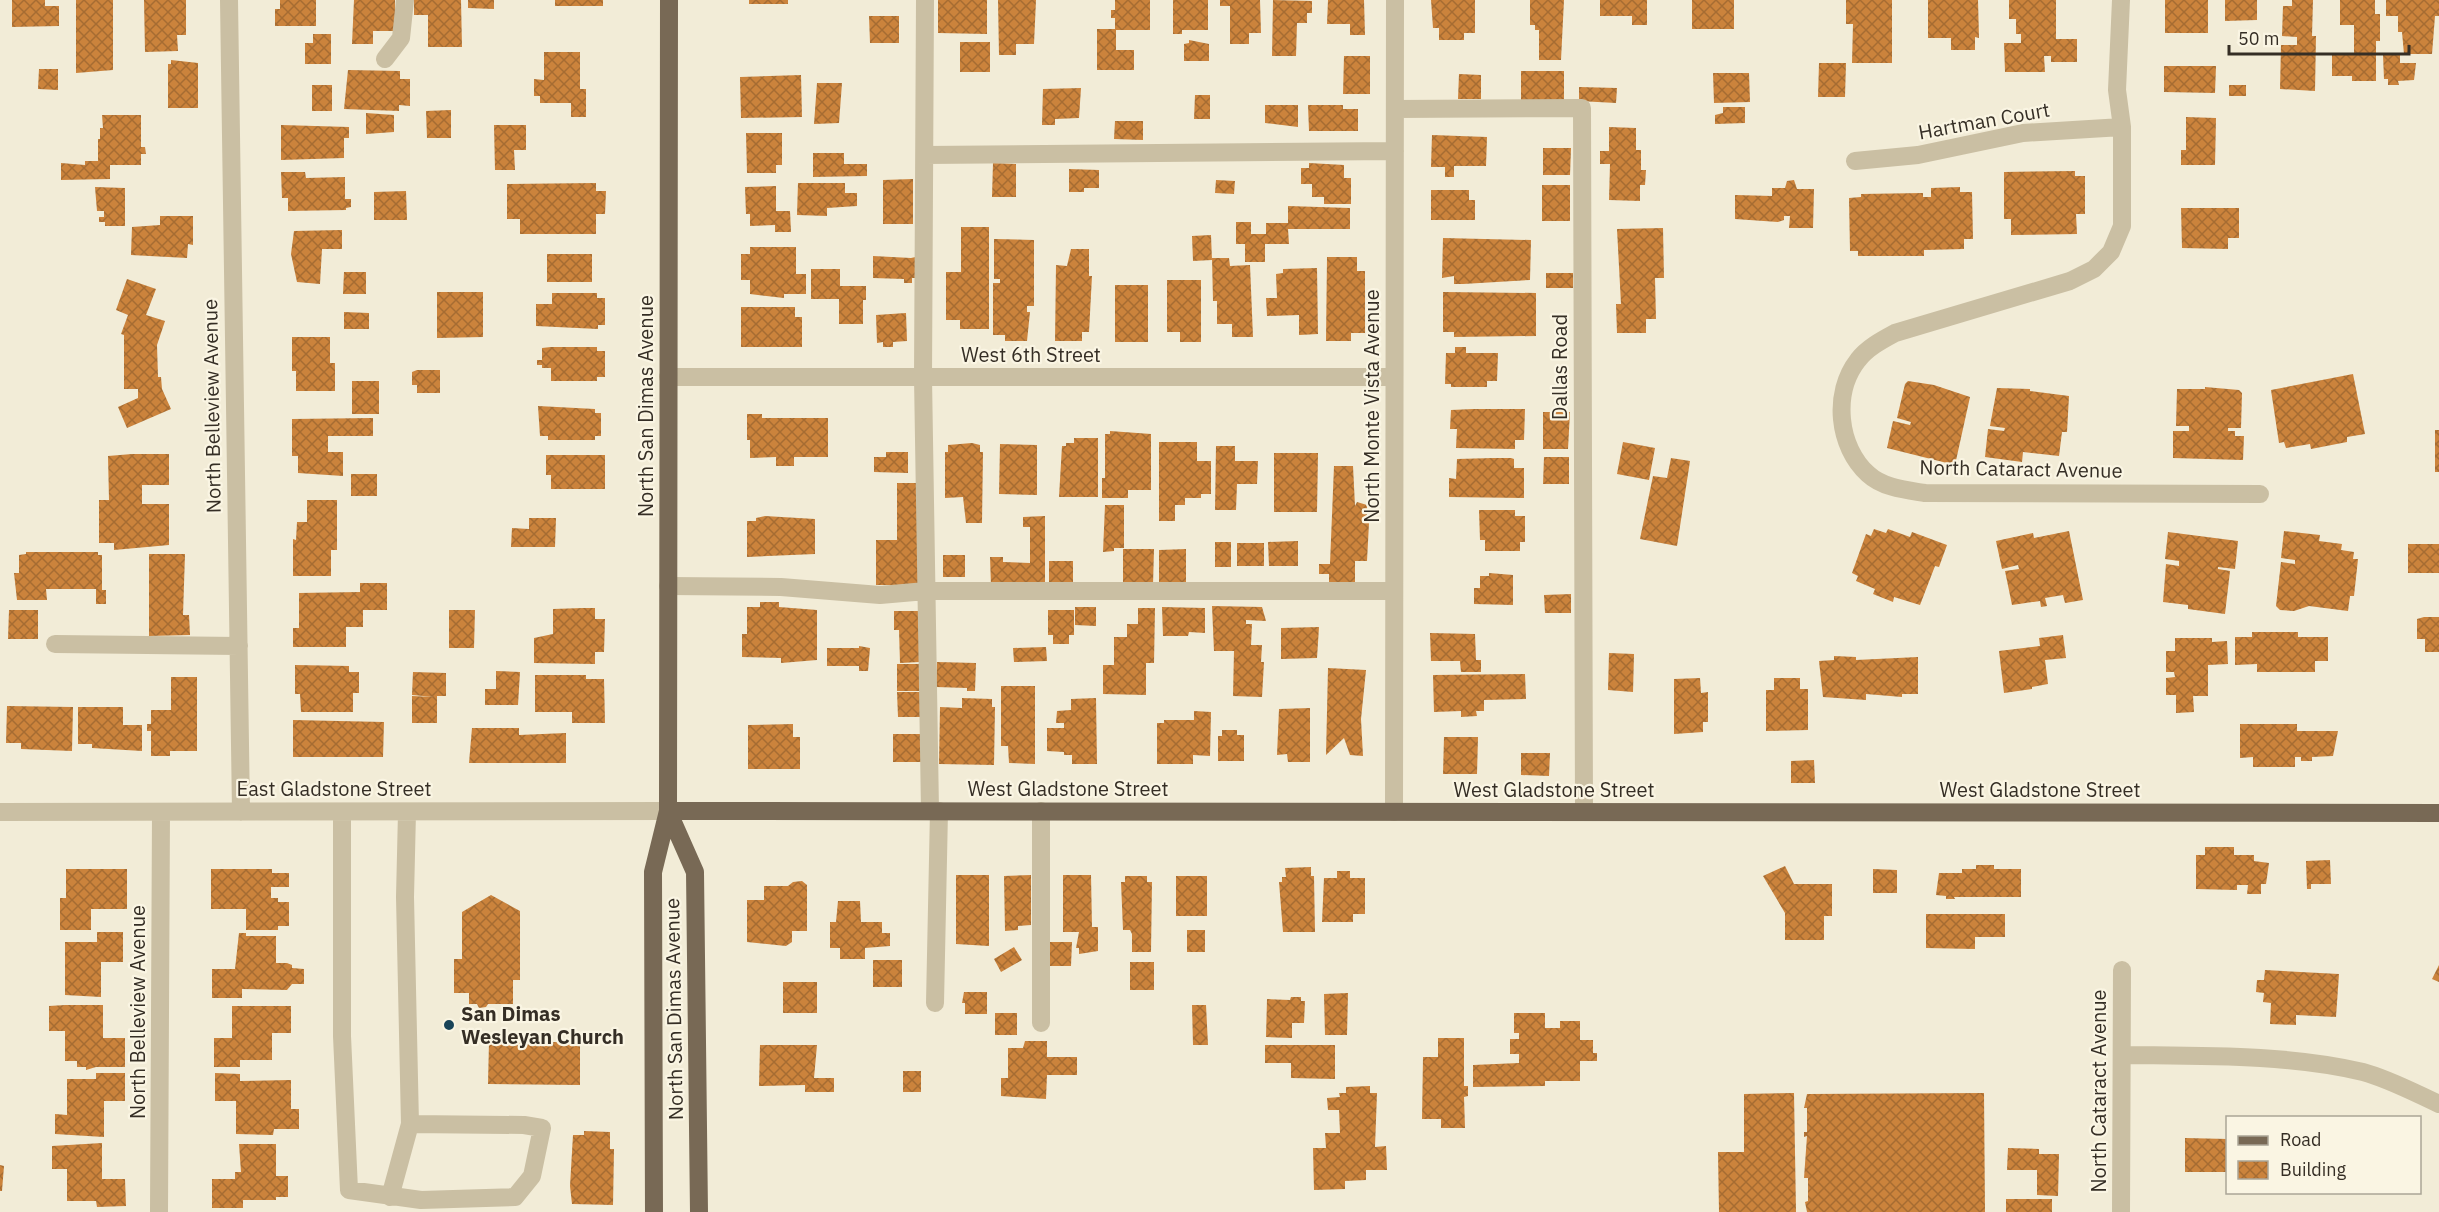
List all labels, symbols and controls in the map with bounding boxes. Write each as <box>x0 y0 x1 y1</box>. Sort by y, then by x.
scale bar <box>2229 18 2409 56</box>
text: 50 m <box>2238 27 2280 50</box>
street label: Hartman Court <box>1916 96 2052 145</box>
street label: North Monte Vista Avenue <box>1358 289 1385 523</box>
street label: North San Dimas Avenue <box>632 295 659 517</box>
street label: North Belleview Avenue <box>196 299 227 513</box>
street label: Dallas Road <box>1546 314 1573 420</box>
street label: West 6th Street <box>961 341 1101 368</box>
street label: North Cataract Avenue <box>1919 453 2123 484</box>
street label: East Gladstone Street <box>237 775 431 802</box>
street label: West Gladstone Street <box>967 775 1169 802</box>
street label: West Gladstone Street <box>1453 776 1655 803</box>
street label: West Gladstone Street <box>1939 776 2141 803</box>
street label: North San Dimas Avenue <box>658 898 689 1120</box>
street label: North Belleview Avenue <box>124 905 151 1119</box>
street label: North Cataract Avenue <box>2085 989 2112 1193</box>
place label: San Dimas Wesleyan Church <box>461 1000 624 1050</box>
marker: San Dimas Wesleyan Church <box>442 1018 456 1032</box>
legend <box>2226 1116 2421 1194</box>
text: Road <box>2280 1128 2321 1151</box>
text: Building <box>2280 1158 2347 1181</box>

